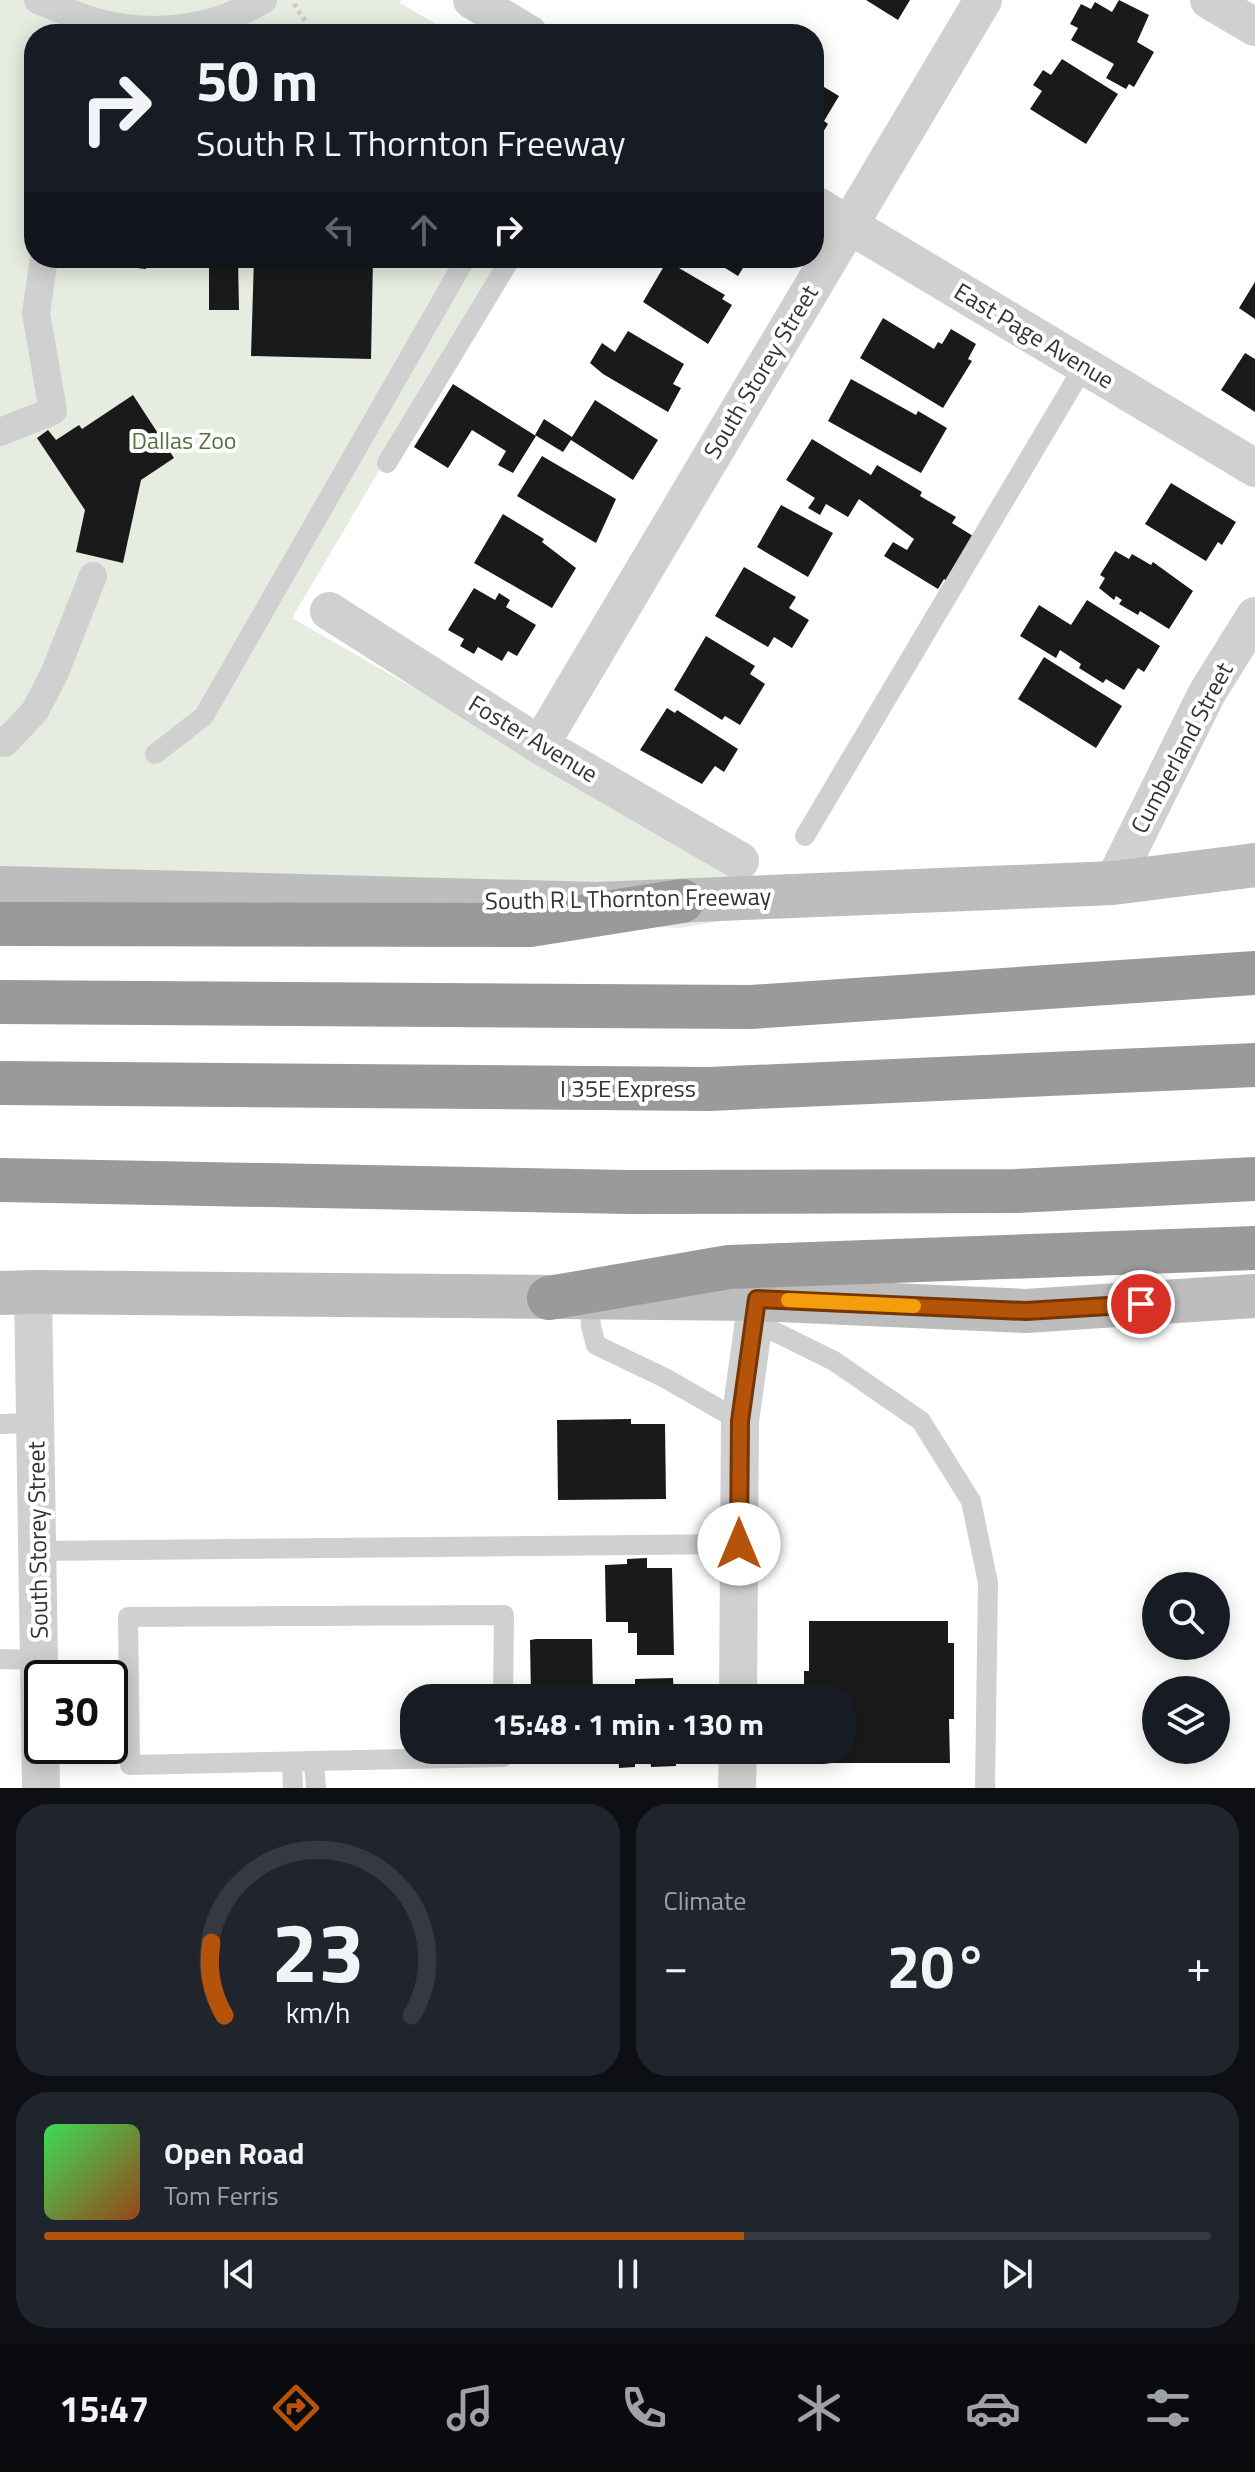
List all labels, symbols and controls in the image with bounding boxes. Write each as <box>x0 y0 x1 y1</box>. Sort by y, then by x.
text: 50 m <box>196 38 318 123</box>
icon: right <box>64 56 168 160</box>
text: South R L Thornton Freeway <box>196 115 626 170</box>
icon: left <box>318 208 362 252</box>
icon: ahead <box>402 208 446 252</box>
icon: right <box>486 208 530 252</box>
street label: East Page Avenue <box>948 273 1121 397</box>
street label: South Storey Street <box>694 277 827 465</box>
park label: Dallas Zoo <box>131 422 237 458</box>
street label: Cumberland Street <box>1121 655 1242 839</box>
street label: Foster Avenue <box>462 685 605 791</box>
street label: South R L Thornton Freeway <box>484 877 772 918</box>
street label: I 35E Express <box>560 1070 696 1106</box>
pin <box>1107 1270 1175 1338</box>
icon: arrive <box>1119 1282 1163 1326</box>
street label: South Storey Street <box>17 1440 57 1639</box>
position arrow <box>697 1502 781 1586</box>
map controls <box>1142 1572 1230 1764</box>
button: search <box>1142 1572 1230 1660</box>
speed limit sign: 30 <box>24 1660 128 1764</box>
button: layers <box>1142 1676 1230 1764</box>
text: 15:48 · 1 min · 130 m <box>492 1701 764 1747</box>
text: Climate <box>664 1881 746 1920</box>
text: 23 <box>271 1888 364 2014</box>
text: 20° <box>887 1920 988 2011</box>
text: − <box>664 1932 688 1999</box>
text: + <box>1186 1932 1211 1999</box>
text: km/h <box>285 1991 350 2034</box>
text: Open Road <box>164 2130 305 2176</box>
text: Tom Ferris <box>164 2176 279 2215</box>
icon: previous <box>217 2252 261 2296</box>
icon: pause <box>606 2252 650 2296</box>
icon: next <box>995 2252 1039 2296</box>
icon: directions <box>268 2380 324 2436</box>
icon: music <box>442 2380 498 2436</box>
icon: phone <box>616 2380 672 2436</box>
icon: climate <box>791 2380 847 2436</box>
icon: car <box>965 2380 1021 2436</box>
icon: filters <box>1140 2380 1196 2436</box>
text: 15:47 <box>59 2381 149 2436</box>

